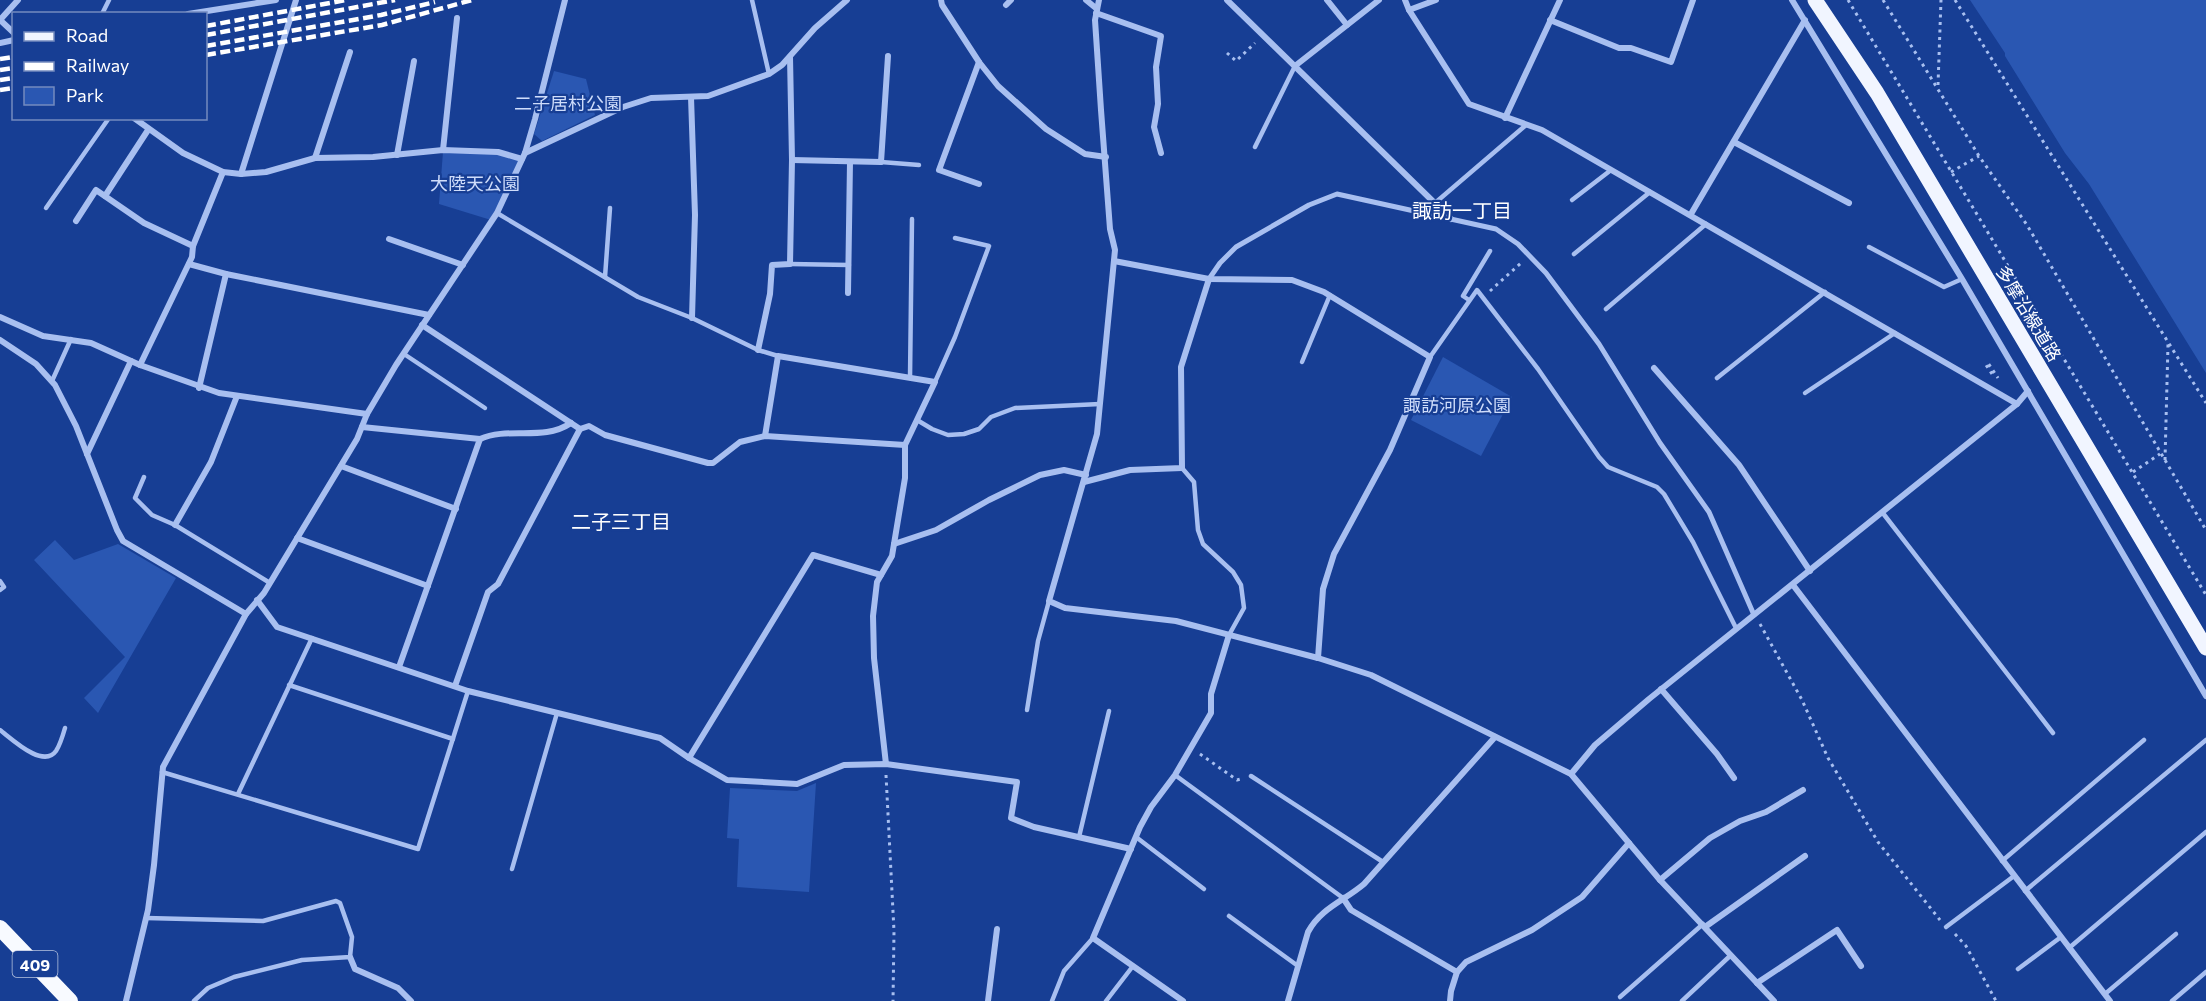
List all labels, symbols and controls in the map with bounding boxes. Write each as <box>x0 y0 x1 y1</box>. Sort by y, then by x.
legend <box>12 12 207 120</box>
text: Road <box>66 24 108 46</box>
text: Railway <box>66 54 129 76</box>
text: Park <box>66 84 104 106</box>
park label: 二子居村公園 <box>514 92 622 114</box>
park label: 大陸天公園 <box>430 172 520 194</box>
district label: 諏訪一丁目 <box>1412 198 1512 222</box>
street label: 多摩沿線道路 <box>1992 261 2066 365</box>
park label: 諏訪河原公園 <box>1403 394 1511 416</box>
district label: 二子三丁目 <box>571 509 671 533</box>
road number: 409 <box>12 951 57 977</box>

